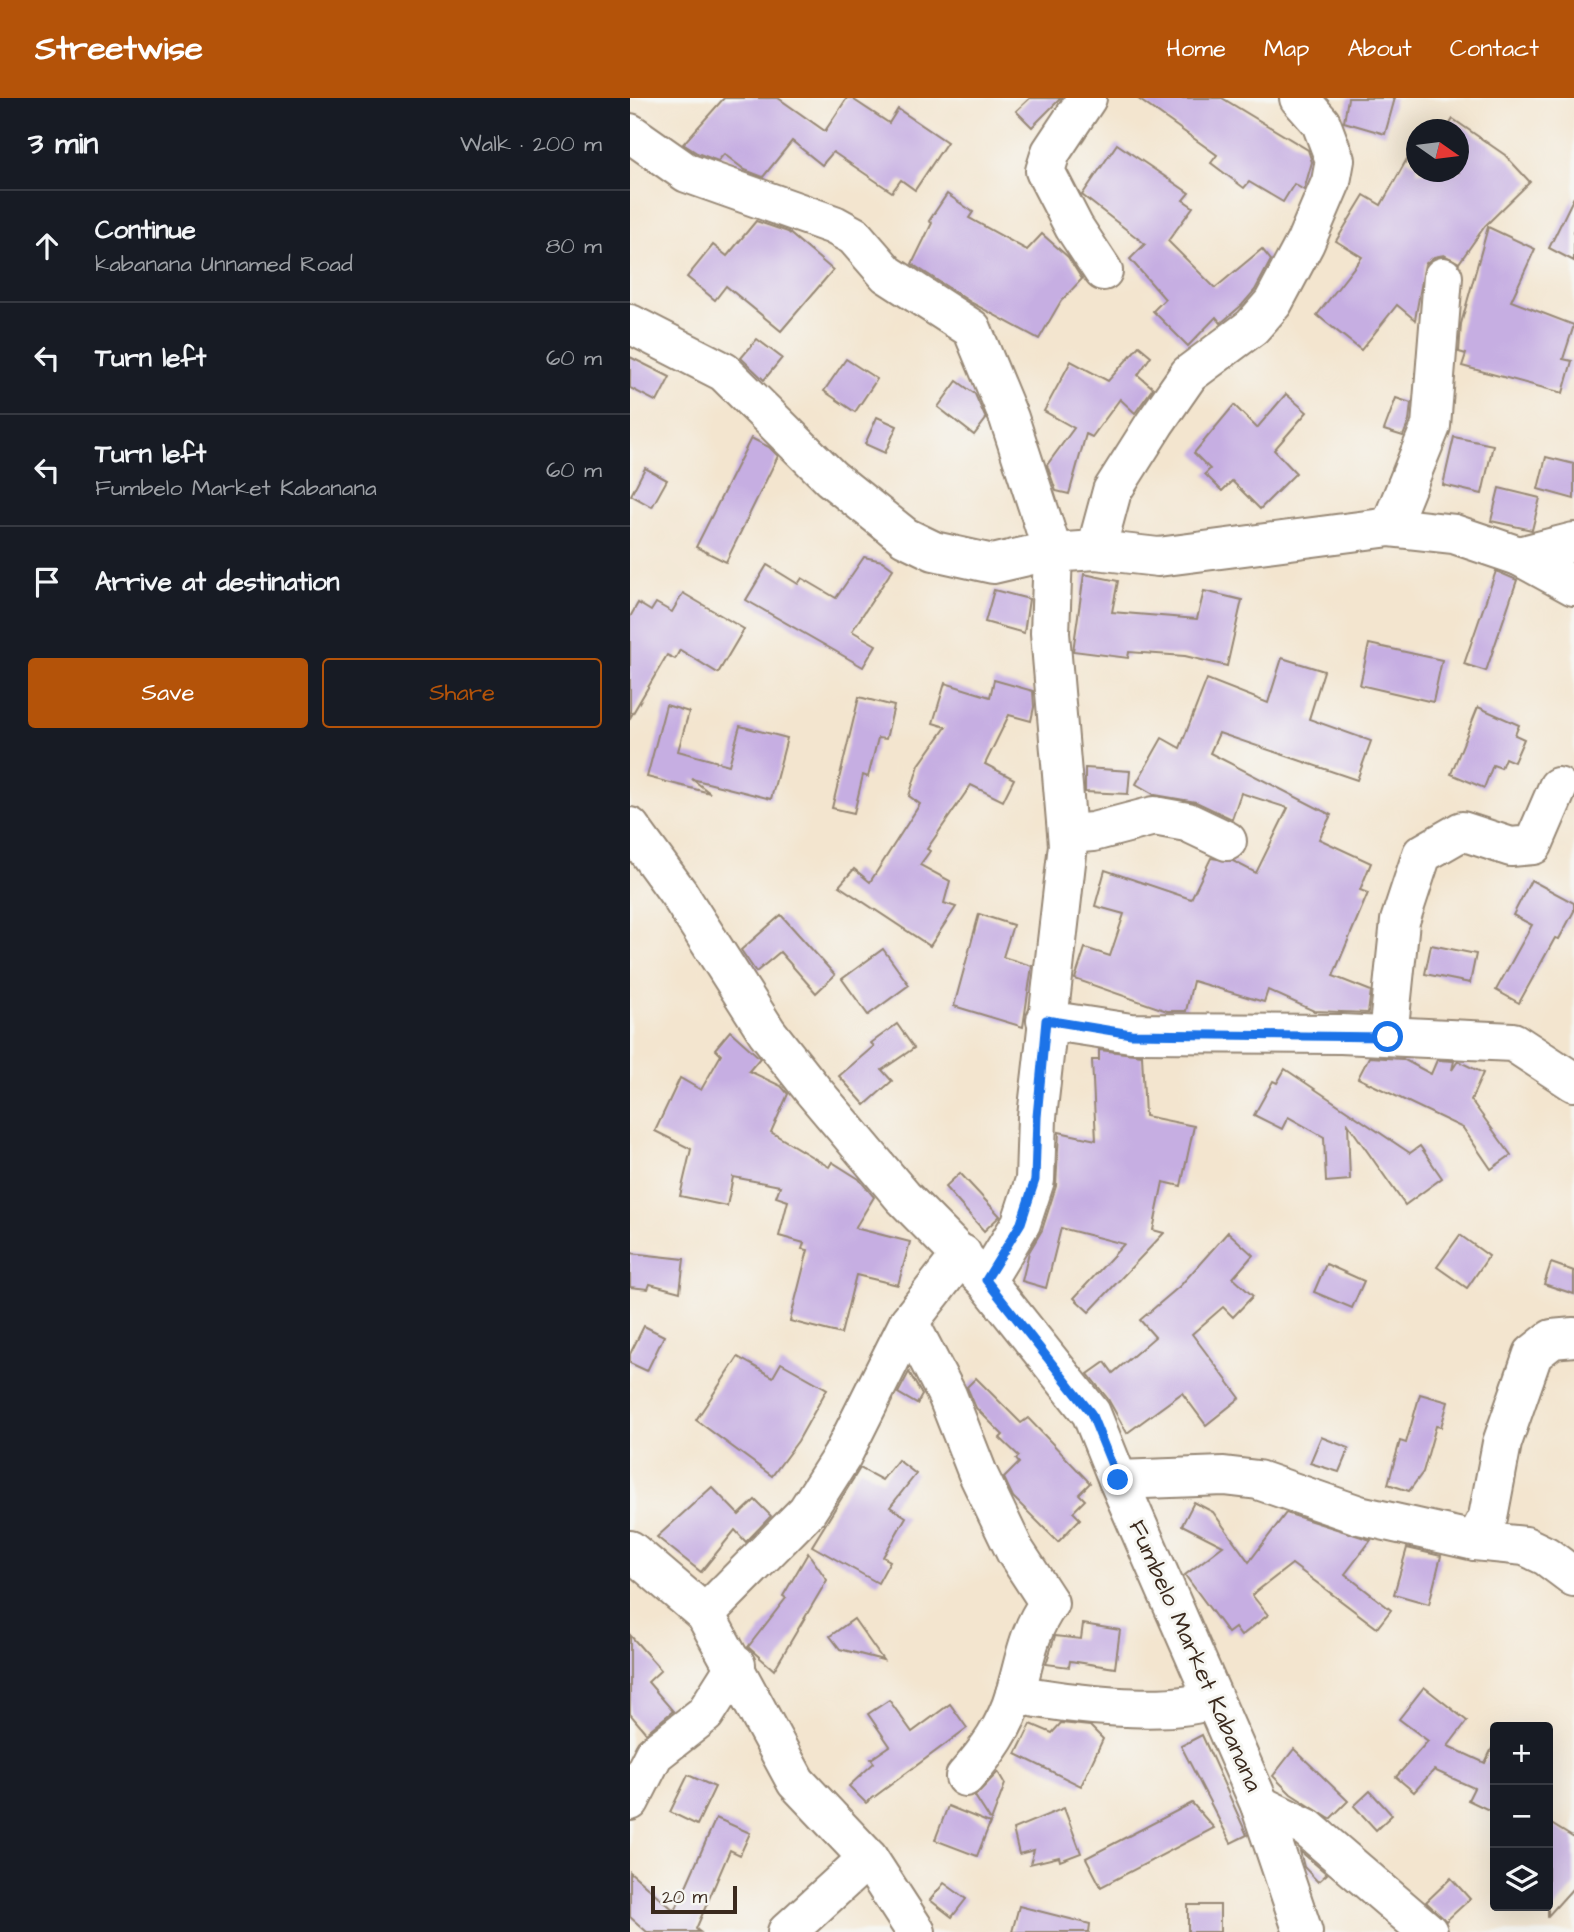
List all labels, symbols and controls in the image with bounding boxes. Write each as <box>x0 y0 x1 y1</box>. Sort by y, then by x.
text: Streetwise <box>35 26 203 72</box>
text: Home <box>1166 32 1226 66</box>
text: Map <box>1264 32 1309 66</box>
text: About <box>1347 32 1412 66</box>
text: Contact <box>1450 32 1539 66</box>
north arrow <box>1406 119 1469 182</box>
text: 3 min <box>28 123 98 165</box>
text: Walk · 200 m <box>460 128 602 160</box>
text: Continue <box>95 212 196 248</box>
icon: ahead <box>28 227 66 265</box>
text: 80 m <box>545 230 602 262</box>
text: kabanana Unnamed Road <box>95 248 353 280</box>
icon: left <box>28 339 66 377</box>
text: Turn left <box>95 340 206 376</box>
text: 60 m <box>546 342 602 374</box>
text: Turn left <box>95 436 206 472</box>
icon: left <box>28 451 66 489</box>
text: 60 m <box>546 454 602 486</box>
text: Fumbelo Market Kabanana <box>95 472 377 504</box>
icon: arrive <box>28 563 66 601</box>
text: Arrive at destination <box>95 564 340 600</box>
button: Save <box>28 658 308 728</box>
button: Share <box>322 658 602 728</box>
route start <box>1372 1021 1403 1052</box>
route end <box>1102 1464 1133 1495</box>
street label: Fumbelo Market Kabanana <box>1120 1515 1270 1797</box>
map controls <box>1490 1722 1553 1911</box>
button: + <box>1490 1722 1553 1785</box>
button: − <box>1490 1785 1553 1848</box>
button: layers <box>1490 1848 1553 1911</box>
scale bar <box>651 1883 737 1915</box>
text: 20 m <box>662 1884 707 1911</box>

